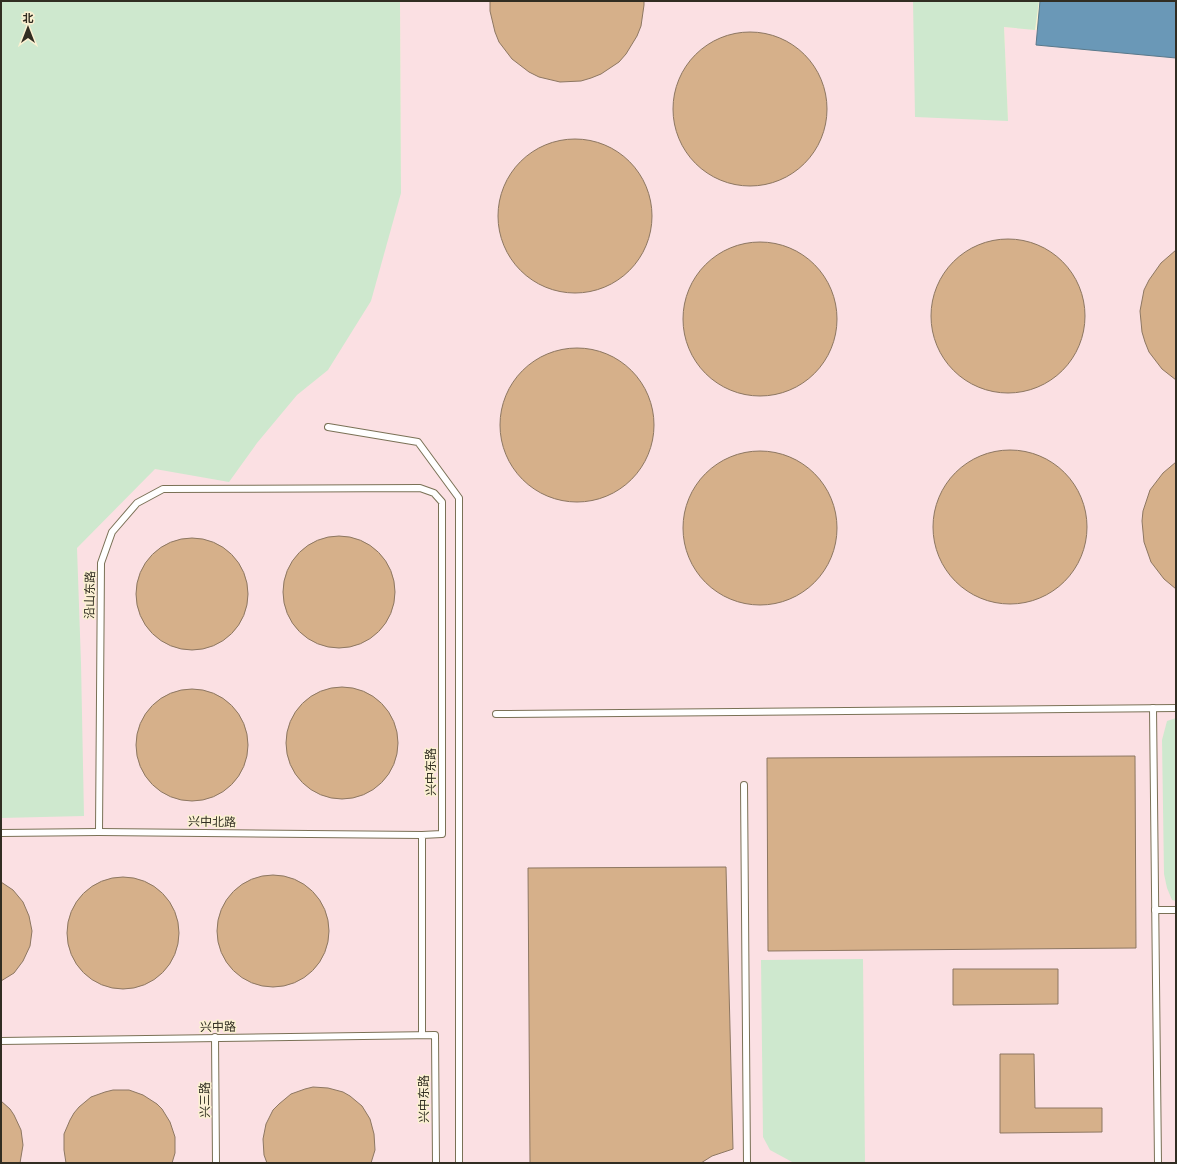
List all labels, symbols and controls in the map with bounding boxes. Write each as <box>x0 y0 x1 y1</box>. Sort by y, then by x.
north arrow <box>8 8 48 48</box>
text: 北 <box>23 12 34 25</box>
street label: 沿山东路 <box>83 571 97 619</box>
street label: 兴中东路 <box>424 748 438 796</box>
street label: 兴中北路 <box>188 815 236 829</box>
street label: 兴中路 <box>200 1020 236 1034</box>
street label: 兴中东路 <box>417 1075 431 1123</box>
street label: 兴三路 <box>198 1082 212 1118</box>

